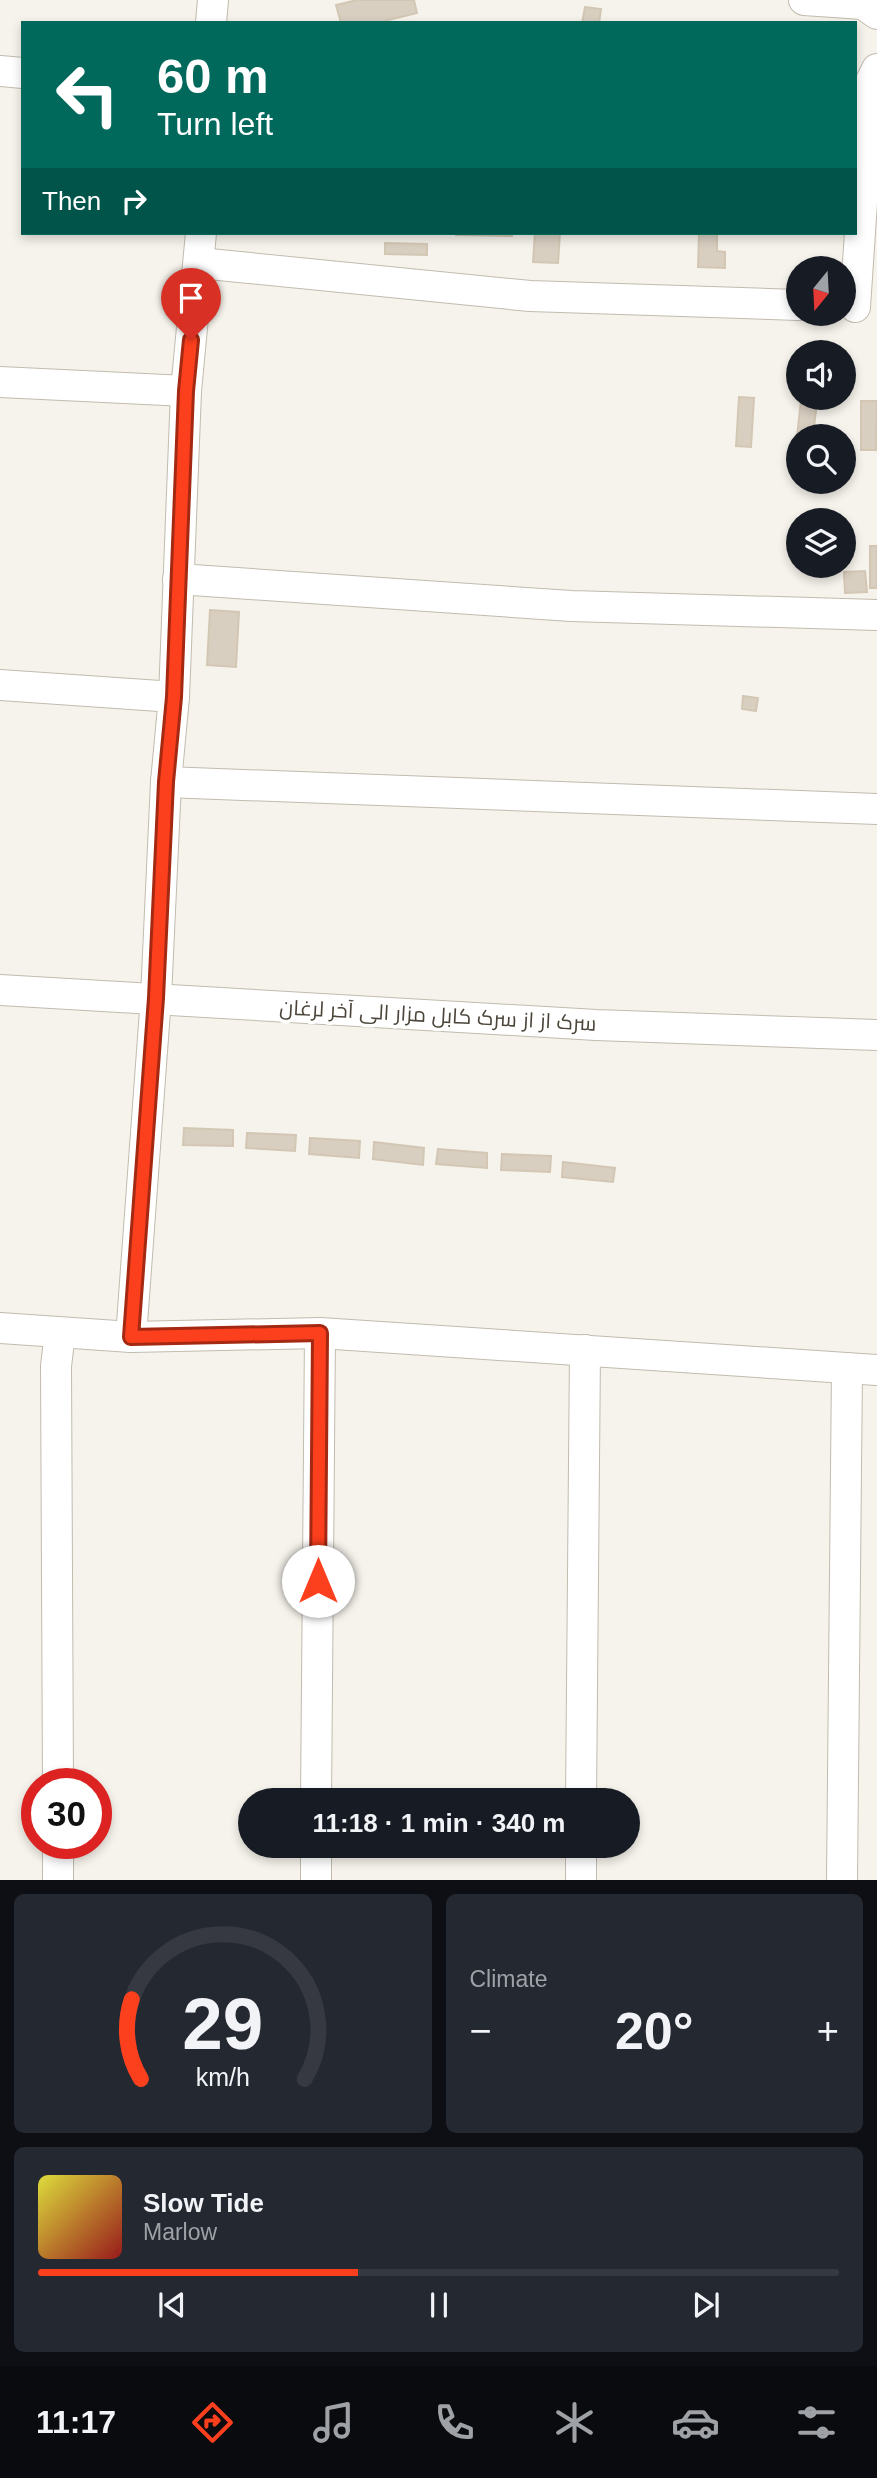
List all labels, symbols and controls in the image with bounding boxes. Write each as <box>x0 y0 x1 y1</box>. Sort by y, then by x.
icon: left <box>42 49 133 140</box>
text: 60 m <box>157 49 269 103</box>
text: Turn left <box>157 106 273 142</box>
icon: right <box>115 182 153 220</box>
text: Then <box>42 186 101 216</box>
north arrow <box>786 256 856 326</box>
map controls <box>786 256 856 578</box>
pin <box>161 268 221 340</box>
icon: arrive <box>172 279 210 317</box>
button: sound <box>786 340 856 410</box>
button: search <box>786 424 856 494</box>
button: layers <box>786 508 856 578</box>
street label: سرک از از سرک کابل مزار الی آخر لرغان <box>279 995 597 1037</box>
position arrow <box>281 1544 355 1618</box>
speed limit sign: 30 <box>21 1768 112 1859</box>
text: 11:18 · 1 min · 340 m <box>313 1808 565 1838</box>
text: Climate <box>470 1966 547 1992</box>
text: 29 <box>182 1984 263 2065</box>
text: 20° <box>615 2002 694 2060</box>
text: − <box>470 2010 492 2052</box>
text: + <box>817 2010 839 2052</box>
text: km/h <box>196 2063 250 2091</box>
text: Slow Tide <box>143 2188 264 2218</box>
text: Marlow <box>143 2219 217 2245</box>
icon: previous <box>153 2286 191 2324</box>
icon: pause <box>420 2286 458 2324</box>
icon: next <box>687 2286 725 2324</box>
icon: directions <box>188 2398 237 2447</box>
icon: music <box>309 2398 358 2447</box>
icon: phone <box>430 2398 479 2447</box>
icon: climate <box>550 2398 599 2447</box>
icon: car <box>671 2398 720 2447</box>
icon: filters <box>792 2398 841 2447</box>
text: 11:17 <box>36 2404 116 2440</box>

